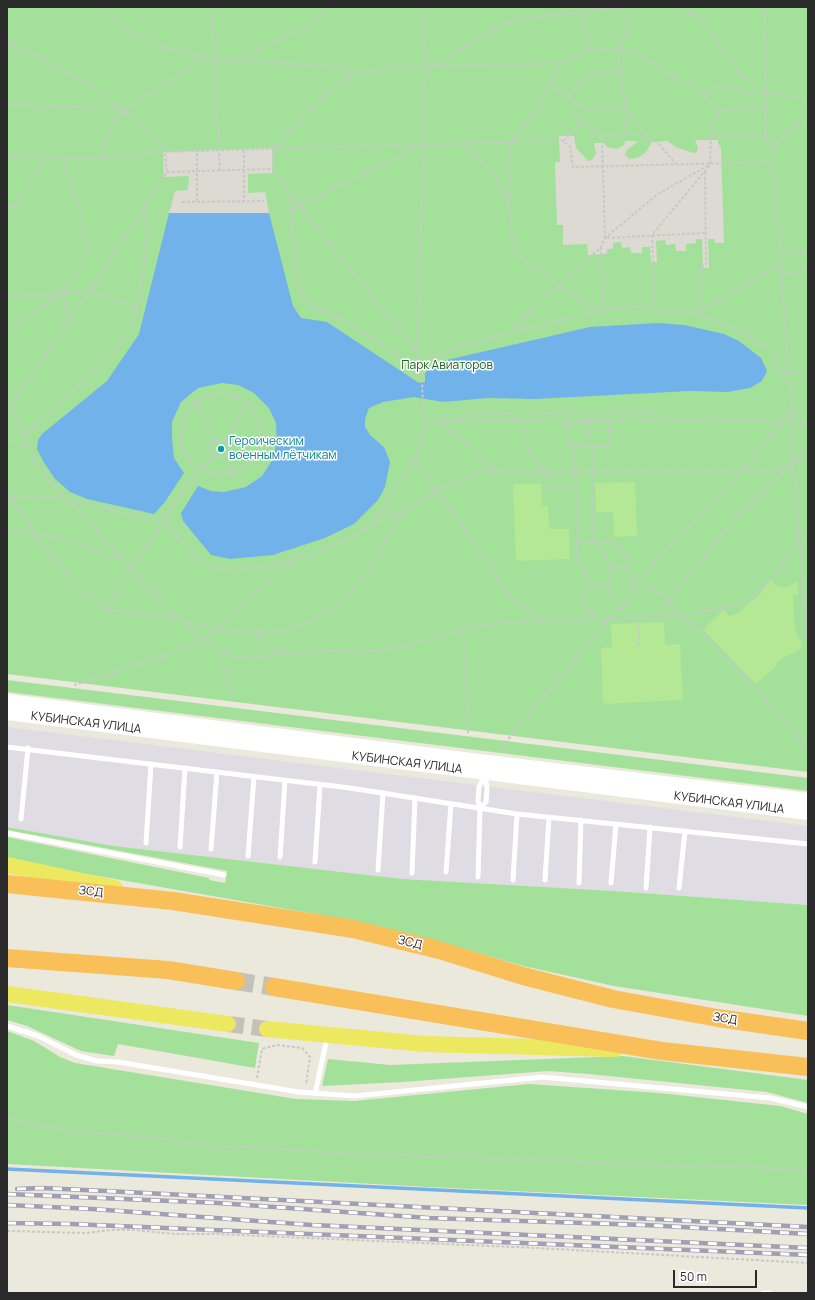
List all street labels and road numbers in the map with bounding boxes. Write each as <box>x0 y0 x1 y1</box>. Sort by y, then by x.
street label: КУБИНСКАЯ УЛИЦА <box>30 709 142 737</box>
street label: КУБИНСКАЯ УЛИЦА <box>351 749 463 777</box>
street label: КУБИНСКАЯ УЛИЦА <box>673 789 785 817</box>
street label: ЗСД <box>78 884 104 900</box>
street label: ЗСД <box>396 933 424 953</box>
street label: ЗСД <box>712 1010 738 1028</box>

